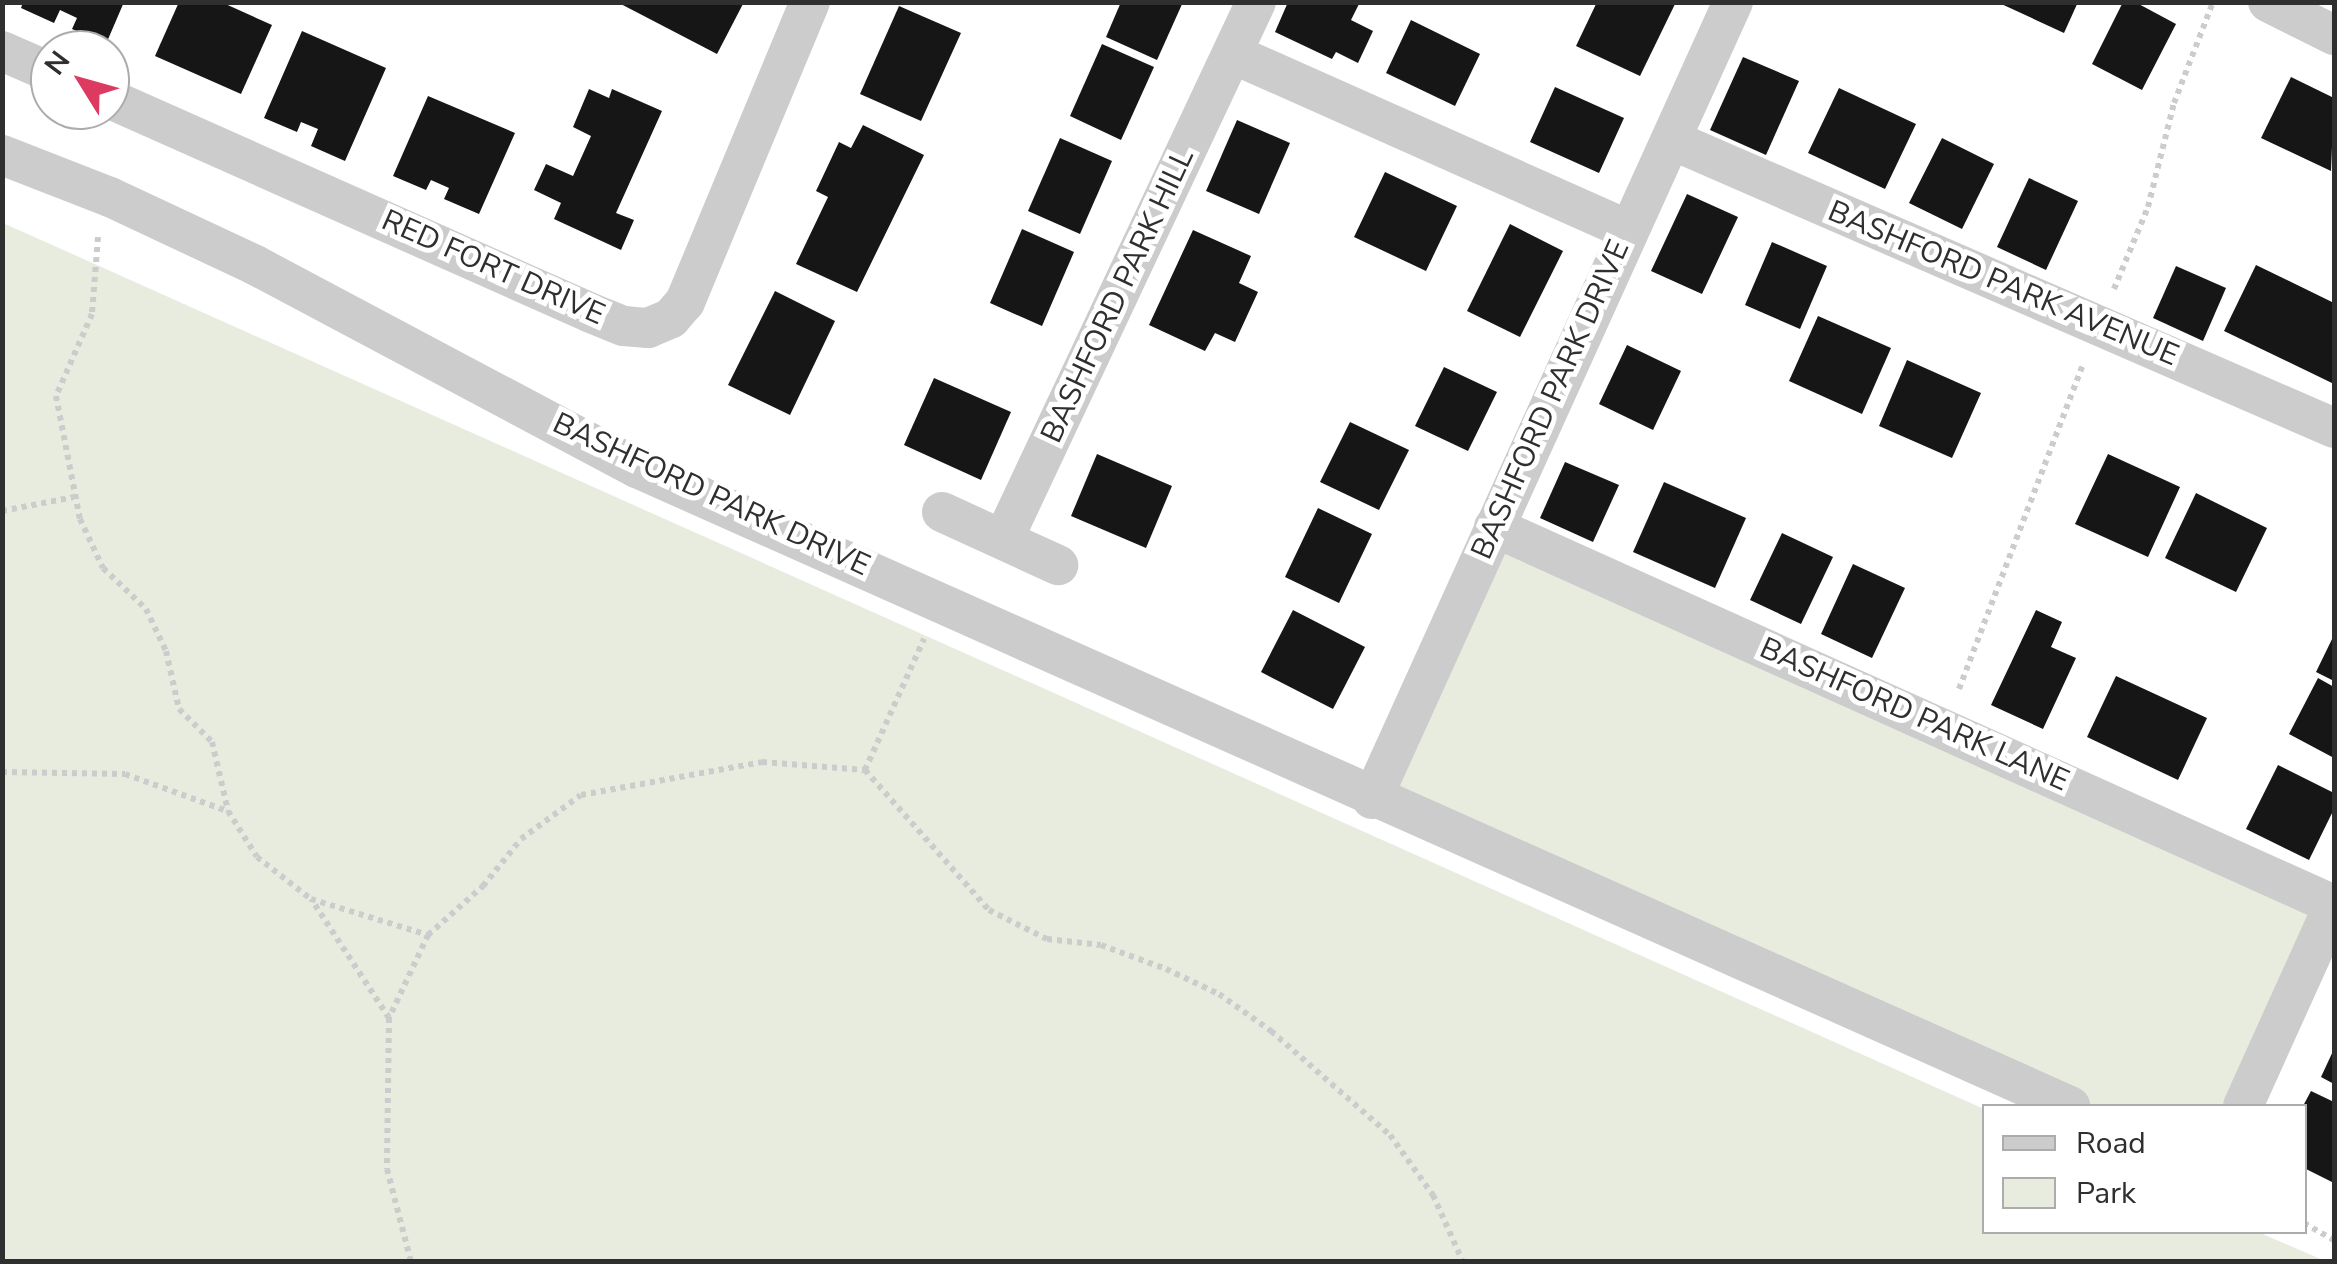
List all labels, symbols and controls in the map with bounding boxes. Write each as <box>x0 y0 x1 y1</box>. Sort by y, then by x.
north arrow <box>30 30 130 130</box>
text: N <box>36 43 79 83</box>
street label: BASHFORD PARK HILL <box>1034 143 1202 449</box>
street label: BASHFORD PARK AVENUE <box>1822 194 2184 374</box>
street label: RED FORT DRIVE <box>376 203 610 333</box>
street label: BASHFORD PARK DRIVE <box>1464 235 1638 565</box>
street label: BASHFORD PARK DRIVE <box>547 406 875 584</box>
street label: BASHFORD PARK LANE <box>1754 631 2074 799</box>
legend <box>1982 1104 2307 1234</box>
text: Road <box>2076 1123 2146 1164</box>
text: Park <box>2076 1173 2136 1214</box>

